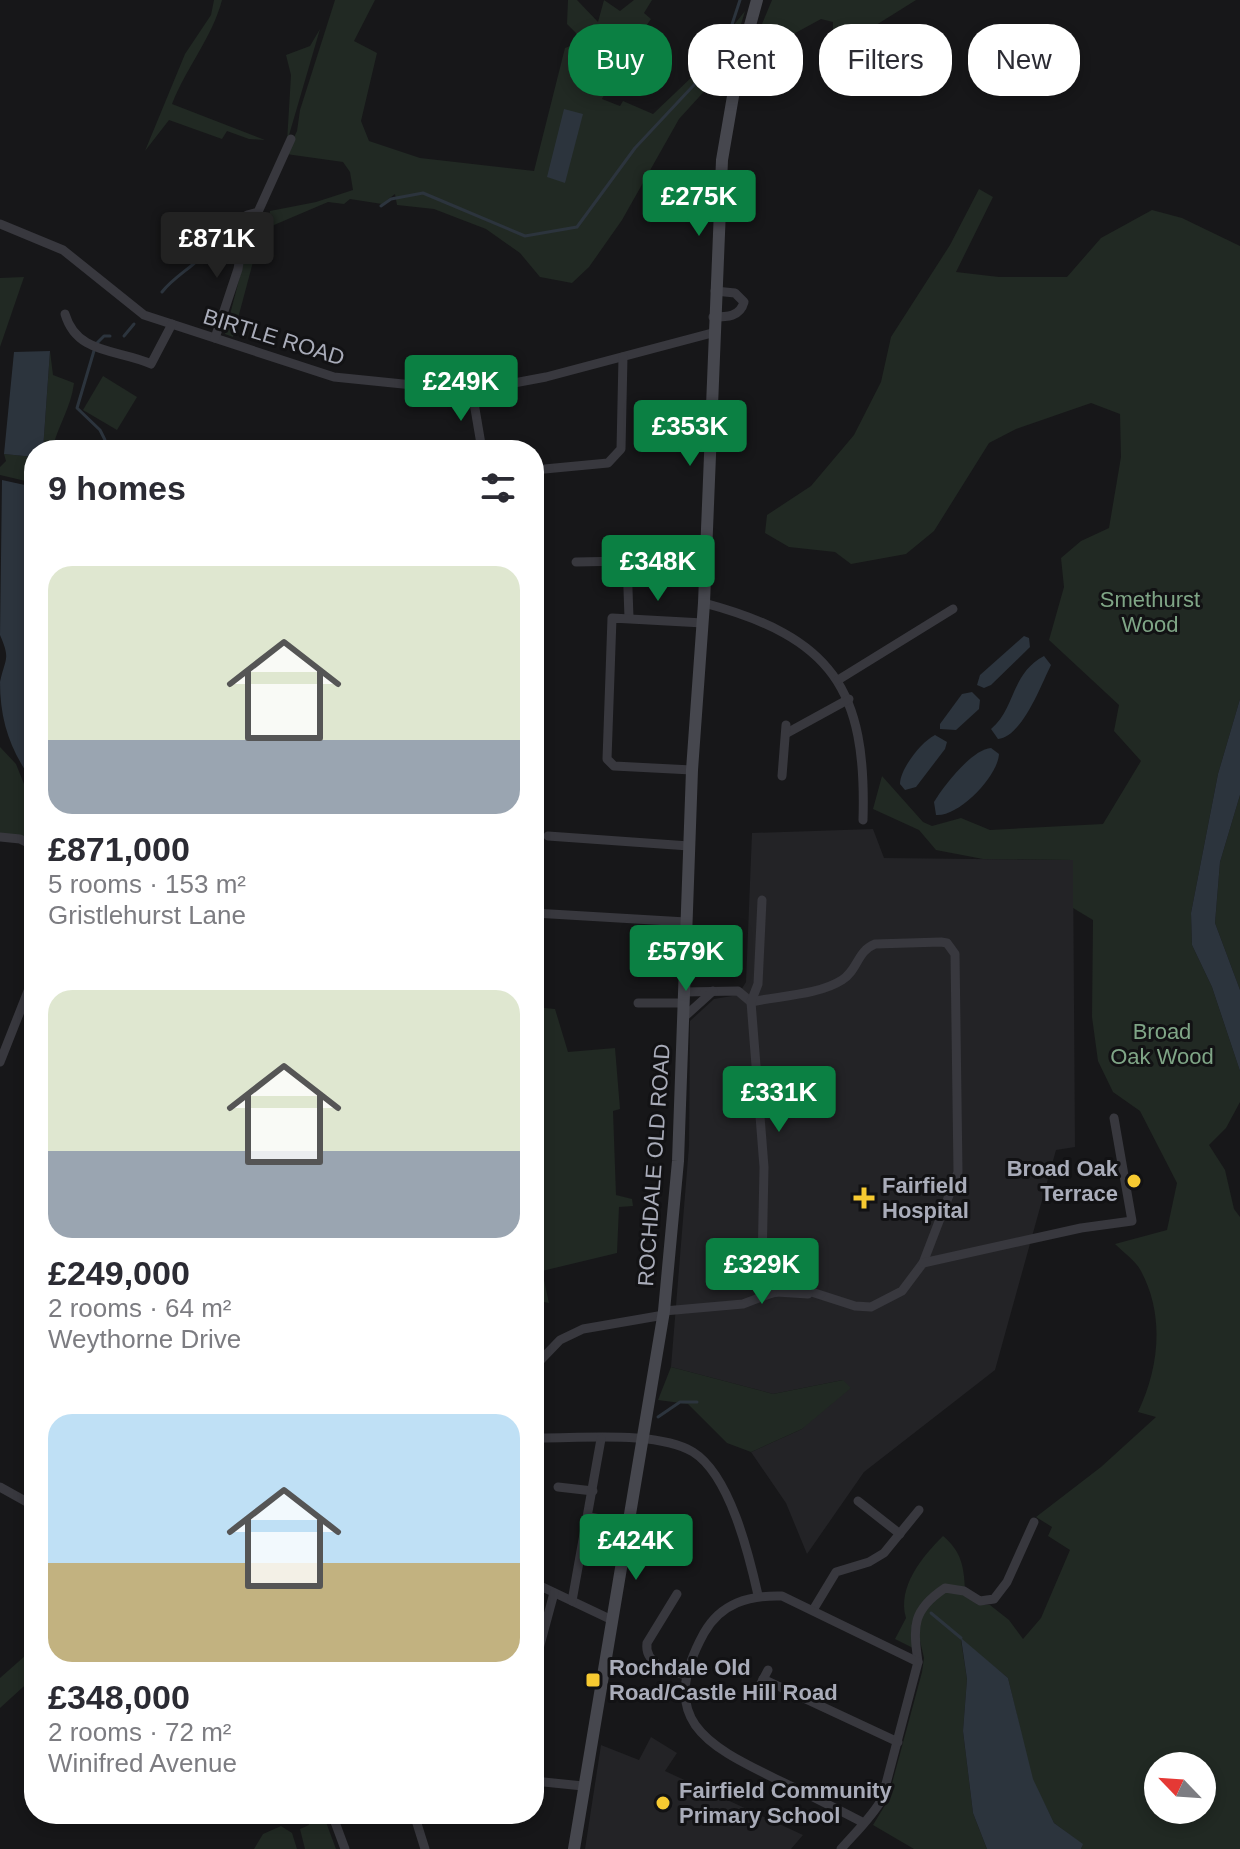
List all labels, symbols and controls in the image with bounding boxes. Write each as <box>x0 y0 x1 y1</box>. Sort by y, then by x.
chip: Buy <box>568 24 672 96</box>
chip: Rent <box>688 24 803 96</box>
chip: Filters <box>819 24 952 96</box>
chip: New <box>968 24 1080 96</box>
pin: £275K <box>643 170 755 238</box>
text: £275K <box>661 181 737 211</box>
pin: £871K <box>161 212 273 280</box>
text: £871K <box>179 223 255 253</box>
street label: BIRTLE ROAD <box>200 304 348 370</box>
pin: £249K <box>405 355 517 423</box>
text: £249K <box>423 366 499 396</box>
pin: £353K <box>634 400 746 468</box>
text: £353K <box>652 411 728 441</box>
icon: filters <box>476 466 520 510</box>
text: 9 homes <box>48 469 186 507</box>
pin: £348K <box>602 535 714 603</box>
text: £348K <box>620 546 696 576</box>
park label: Smethurst Wood <box>1100 587 1200 637</box>
icon: home <box>212 618 356 762</box>
text: £871,000 <box>48 830 190 868</box>
text: 5 rooms · 153 m² <box>48 869 246 899</box>
text: Gristlehurst Lane <box>48 900 246 930</box>
pin: £579K <box>630 925 742 993</box>
text: £579K <box>648 936 724 966</box>
park label: Broad Oak Wood <box>1110 1019 1214 1069</box>
icon: home <box>212 1042 356 1186</box>
street label: ROCHDALE OLD ROAD <box>633 1043 675 1287</box>
pin: £331K <box>723 1066 835 1134</box>
text: £331K <box>741 1077 817 1107</box>
place label: Broad Oak Terrace <box>1007 1156 1119 1206</box>
marker: Broad Oak Terrace <box>1125 1172 1143 1190</box>
place label: Fairfield Hospital <box>882 1173 969 1223</box>
marker: Fairfield Hospital <box>853 1187 875 1209</box>
pin: £329K <box>706 1238 818 1306</box>
text: £329K <box>724 1249 800 1279</box>
text: £249,000 <box>48 1254 190 1292</box>
text: 2 rooms · 64 m² <box>48 1293 232 1323</box>
text: Weythorne Drive <box>48 1324 241 1354</box>
icon: home <box>212 1466 356 1610</box>
pin: £424K <box>580 1514 692 1582</box>
text: £424K <box>598 1525 674 1555</box>
place label: Rochdale Old Road/Castle Hill Road <box>609 1655 838 1705</box>
marker: Rochdale Old Road/Castle Hill Road <box>584 1671 602 1689</box>
text: £348,000 <box>48 1678 190 1716</box>
text: 2 rooms · 72 m² <box>48 1717 232 1747</box>
text: Winifred Avenue <box>48 1748 237 1778</box>
north arrow <box>1144 1752 1216 1824</box>
map controls <box>1144 1752 1216 1824</box>
place label: Fairfield Community Primary School <box>679 1778 892 1828</box>
marker: Fairfield Community Primary School <box>654 1794 672 1812</box>

